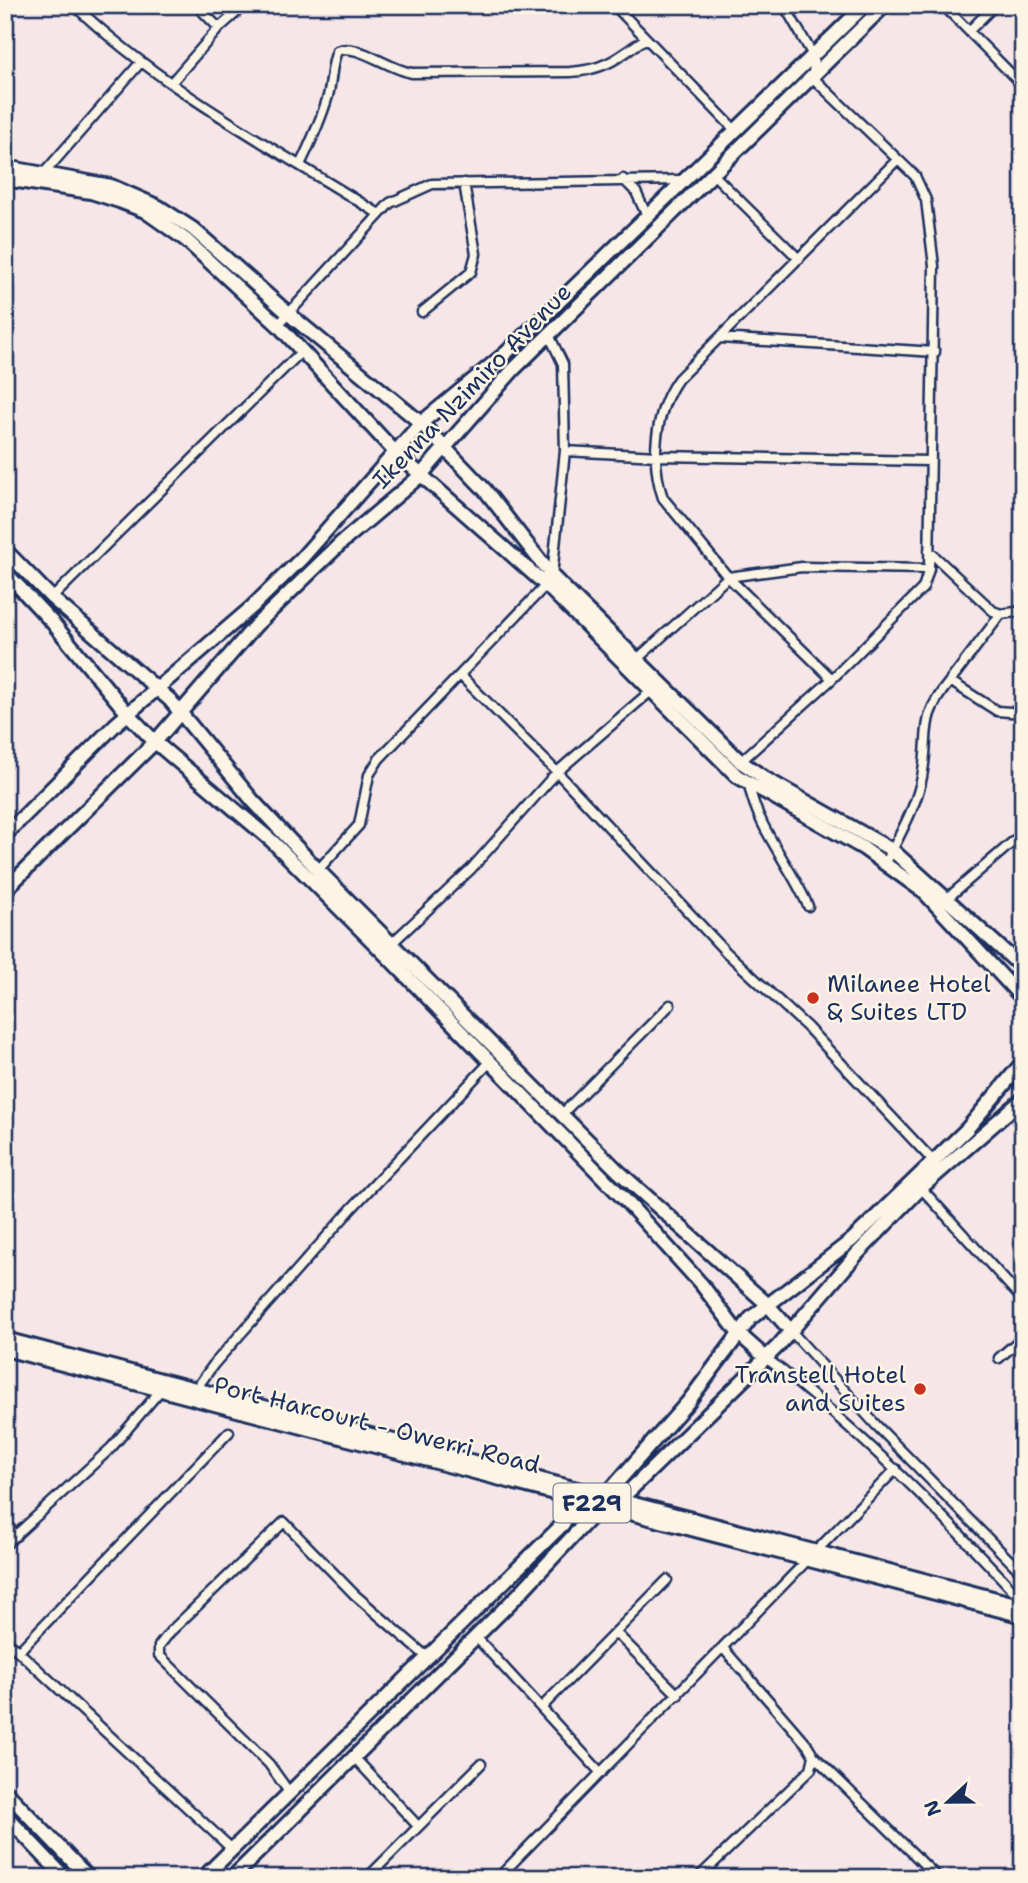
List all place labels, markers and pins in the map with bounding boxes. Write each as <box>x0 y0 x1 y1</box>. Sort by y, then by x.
place label: Milanee Hotel & Suites LTD <box>827 968 991 1028</box>
marker: Milanee Hotel & Suites LTD <box>805 990 821 1006</box>
place label: Transtell Hotel and Suites <box>735 1359 907 1419</box>
marker: Transtell Hotel and Suites <box>912 1381 928 1397</box>

